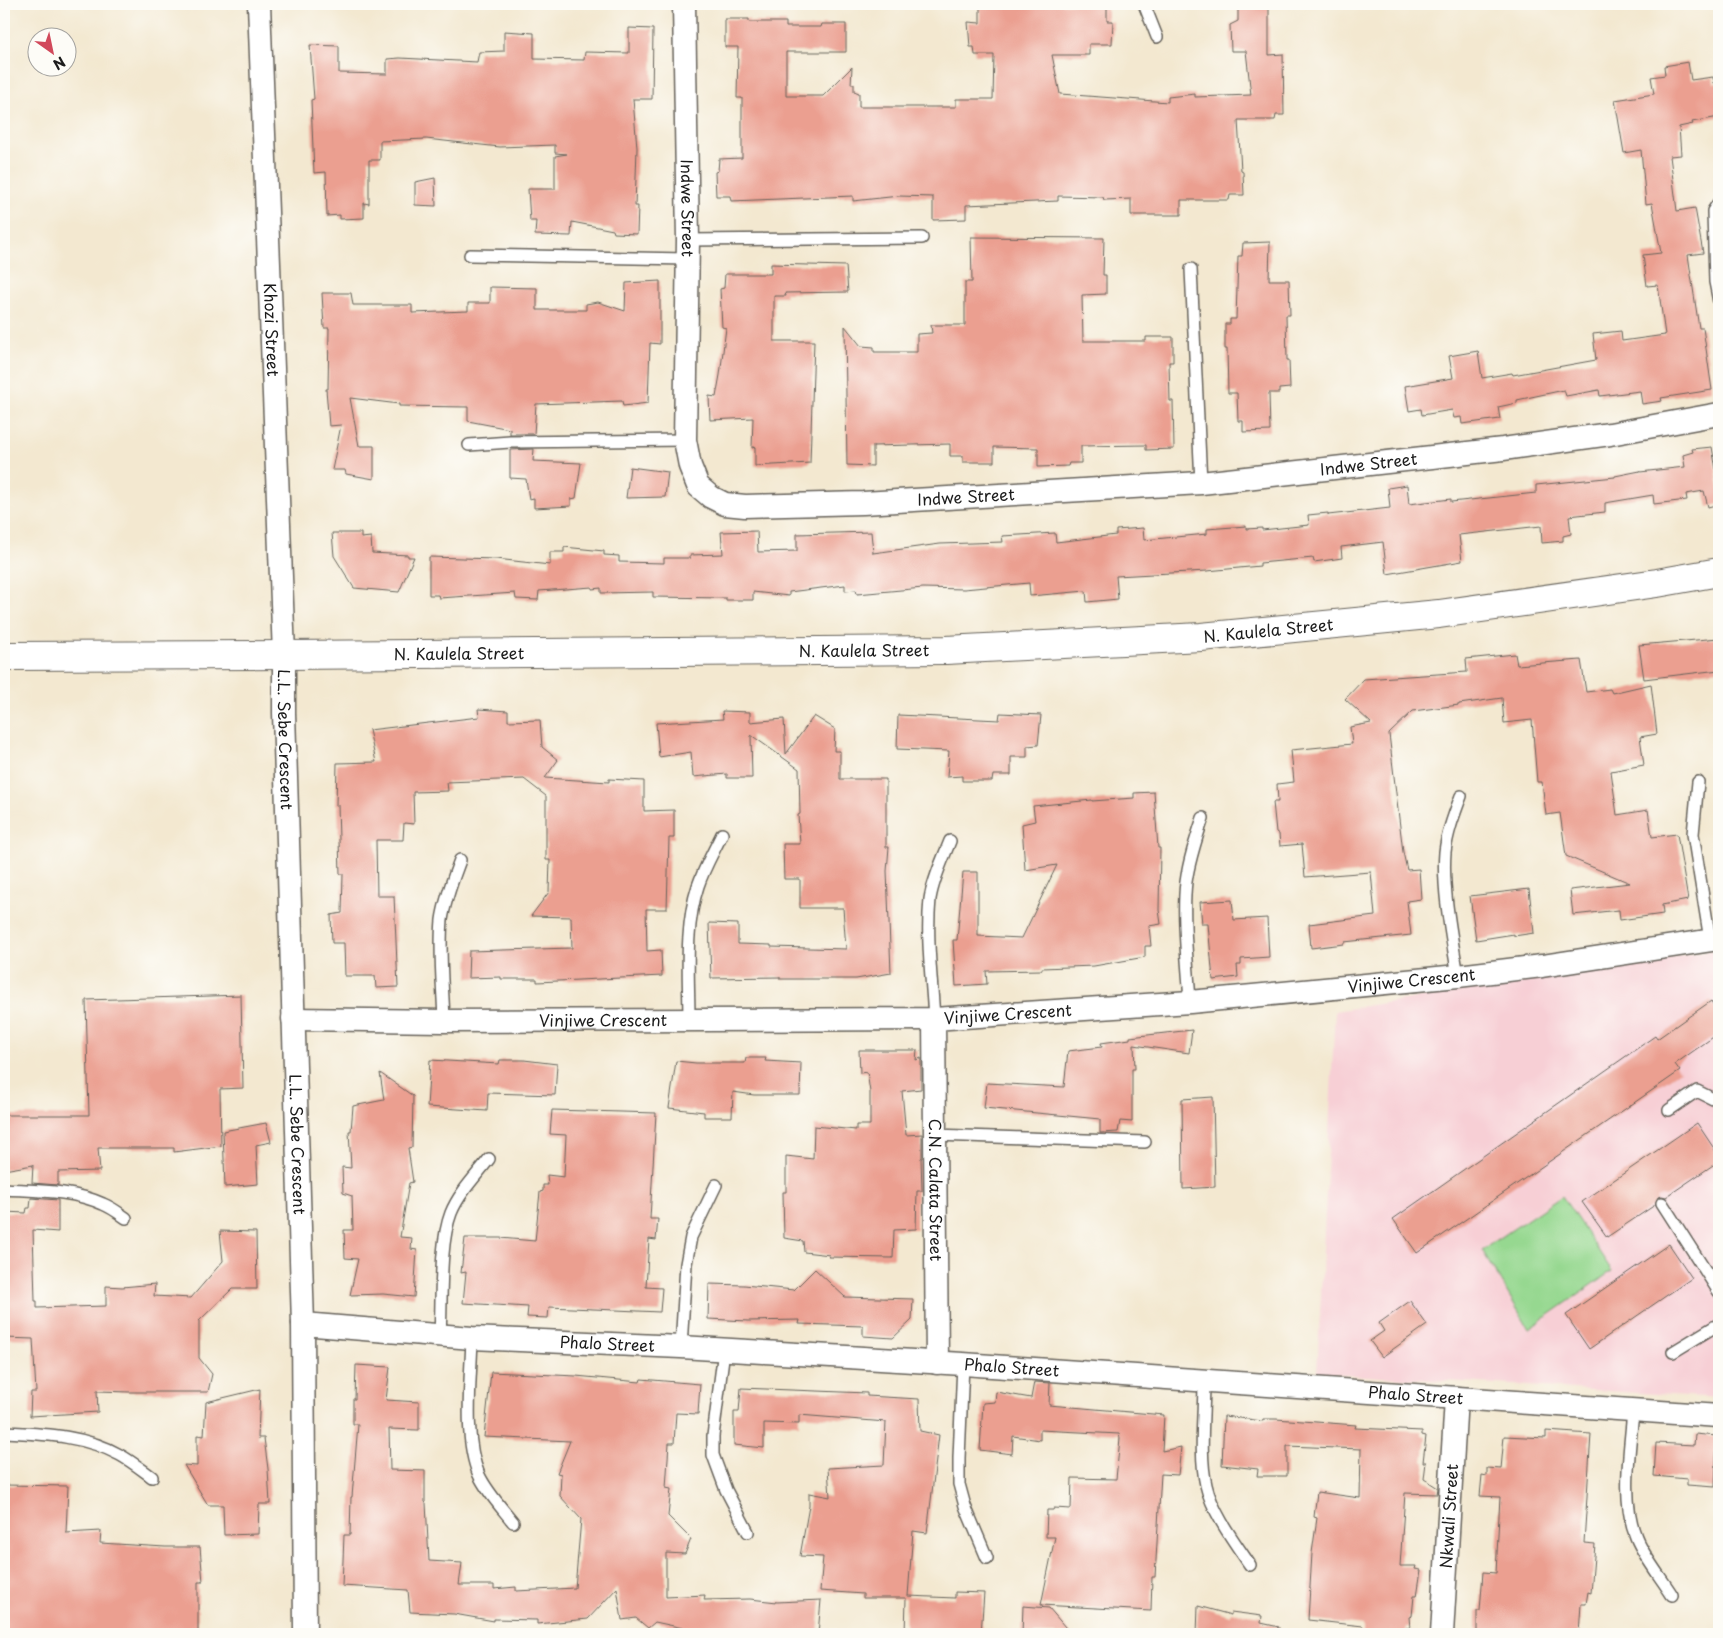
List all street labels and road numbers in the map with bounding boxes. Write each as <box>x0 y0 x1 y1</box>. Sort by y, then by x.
street label: Indwe Street <box>676 159 701 258</box>
street label: Khozi Street <box>259 282 286 377</box>
street label: Indwe Street <box>1318 446 1419 481</box>
street label: Indwe Street <box>916 481 1016 511</box>
street label: N. Kaulela Street <box>1202 611 1335 648</box>
street label: N. Kaulela Street <box>799 637 930 662</box>
street label: N. Kaulela Street <box>394 640 525 665</box>
street label: L.L. Sebe Crescent <box>273 669 300 811</box>
street label: Vinjiwe Crescent <box>1346 961 1477 998</box>
street label: Vinjiwe Crescent <box>943 997 1073 1029</box>
street label: Vinjiwe Crescent <box>539 1007 668 1032</box>
street label: L.L. Sebe Crescent <box>284 1074 313 1215</box>
street label: C.N. Calata Street <box>924 1119 949 1262</box>
street label: Phalo Street <box>559 1329 656 1357</box>
street label: Phalo Street <box>963 1351 1060 1382</box>
street label: Phalo Street <box>1367 1379 1464 1409</box>
street label: Nkwali Street <box>1433 1463 1463 1569</box>

